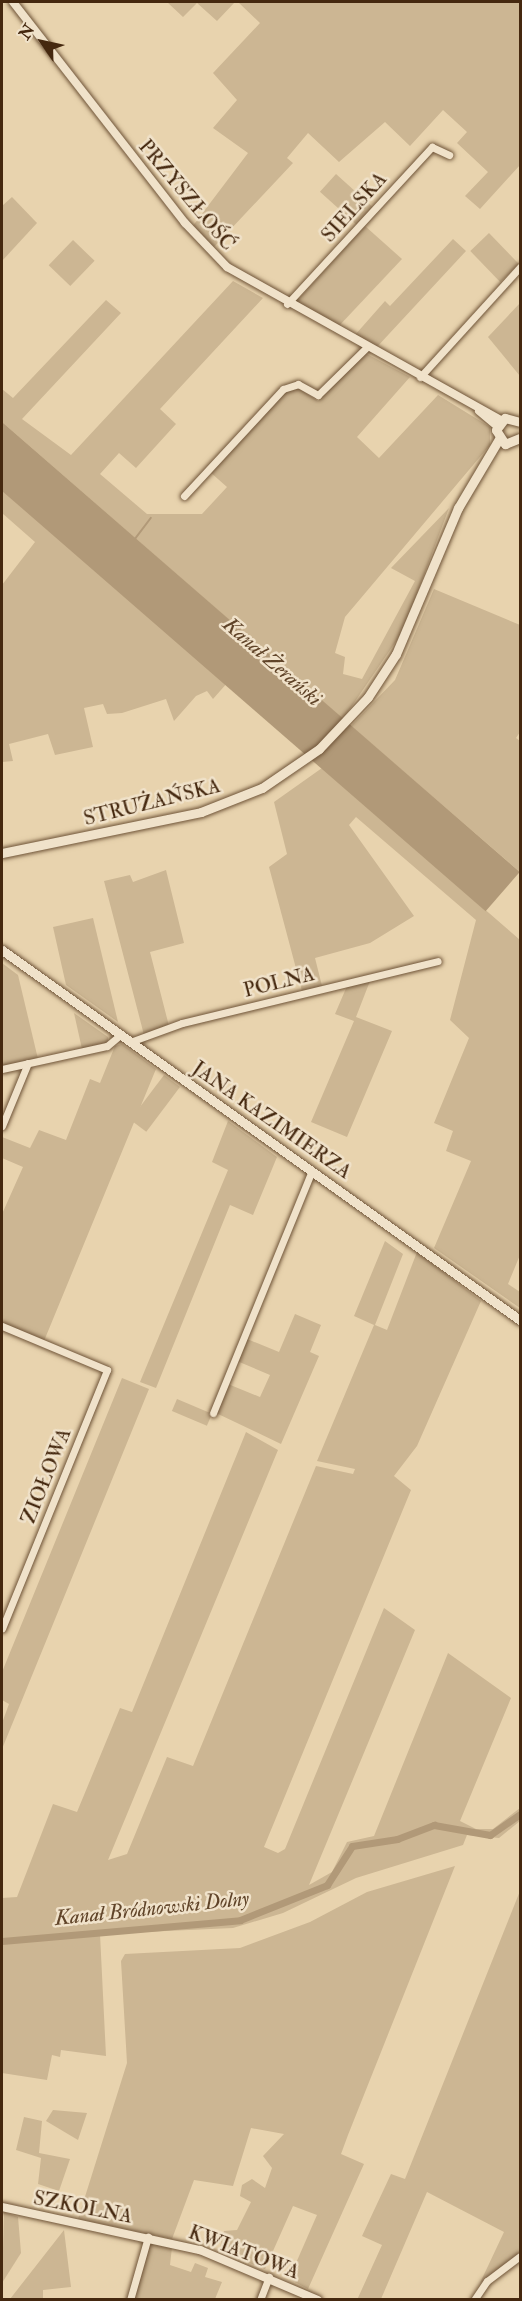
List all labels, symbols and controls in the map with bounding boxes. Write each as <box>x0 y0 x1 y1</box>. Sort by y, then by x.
north arrow <box>12 12 72 72</box>
text: N <box>15 20 39 43</box>
street label: PRZYSZŁOŚĆ <box>134 135 240 255</box>
street label: SIELSKA <box>316 167 392 247</box>
water label: Kanał Żerański <box>217 612 327 712</box>
street label: STRUŻAŃSKA <box>81 773 223 831</box>
street label: POLNA <box>241 962 317 1002</box>
street label: JANA KAZIMIERZA <box>188 1056 356 1184</box>
street label: ZIOŁOWA <box>16 1425 76 1527</box>
water label: Kanał Bródnowski Dolny <box>54 1886 250 1932</box>
street label: SZKOLNA <box>31 2186 135 2228</box>
street label: KWIATOWA <box>185 2220 303 2284</box>

